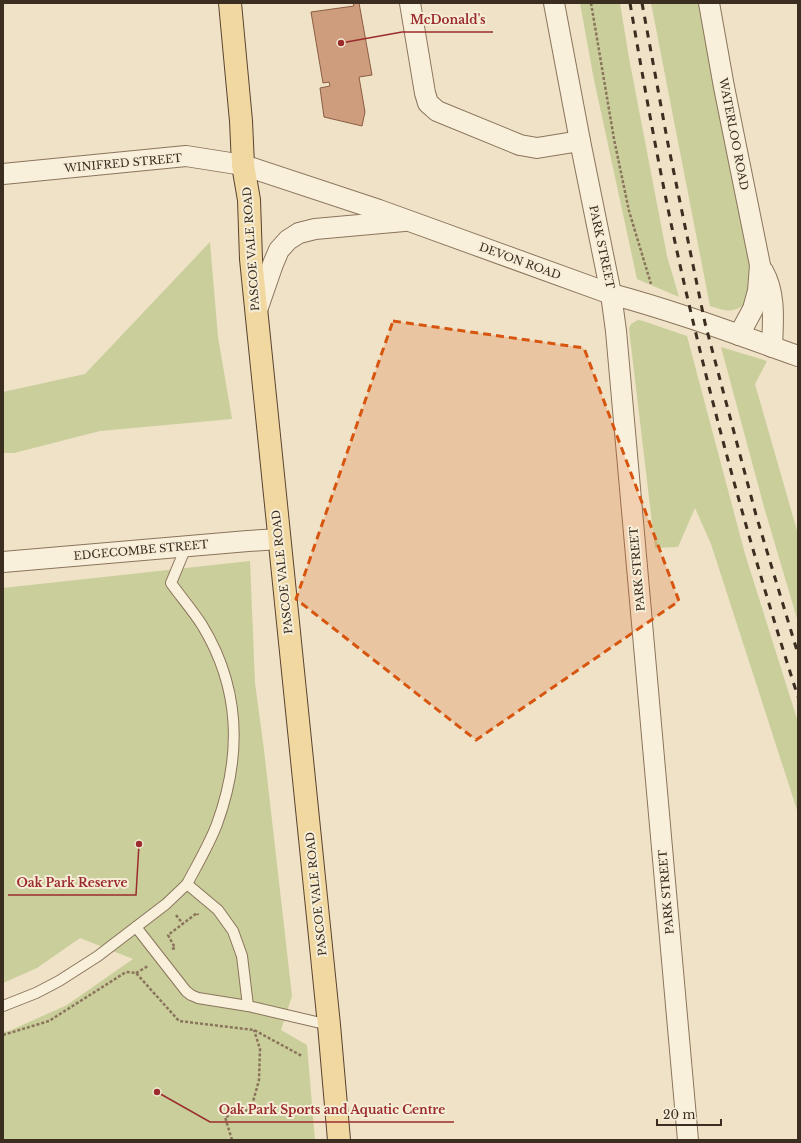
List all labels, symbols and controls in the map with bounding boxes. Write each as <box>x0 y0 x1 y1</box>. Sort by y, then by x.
callout: McDonald's <box>402 8 493 32</box>
text: McDonald's <box>410 12 486 27</box>
street label: WATERLOO ROAD <box>716 76 752 192</box>
street label: WINIFRED STREET <box>63 151 183 175</box>
street label: PASCOE VALE ROAD <box>240 186 262 312</box>
street label: PARK STREET <box>586 204 618 290</box>
street label: DEVON ROAD <box>477 240 563 282</box>
street label: PASCOE VALE ROAD <box>269 509 295 635</box>
street label: PARK STREET <box>626 526 648 612</box>
street label: EDGECOMBE STREET <box>73 537 209 563</box>
street label: PASCOE VALE ROAD <box>303 831 329 957</box>
street label: PARK STREET <box>655 849 677 935</box>
callout: Oak Park Reserve <box>8 871 136 895</box>
text: Oak Park Reserve <box>16 875 128 890</box>
callout: Oak Park Sports and Aquatic Centre <box>210 1098 454 1122</box>
scale bar <box>657 1101 721 1127</box>
text: Oak Park Sports and Aquatic Centre <box>219 1102 445 1117</box>
text: 20 m <box>663 1107 695 1122</box>

